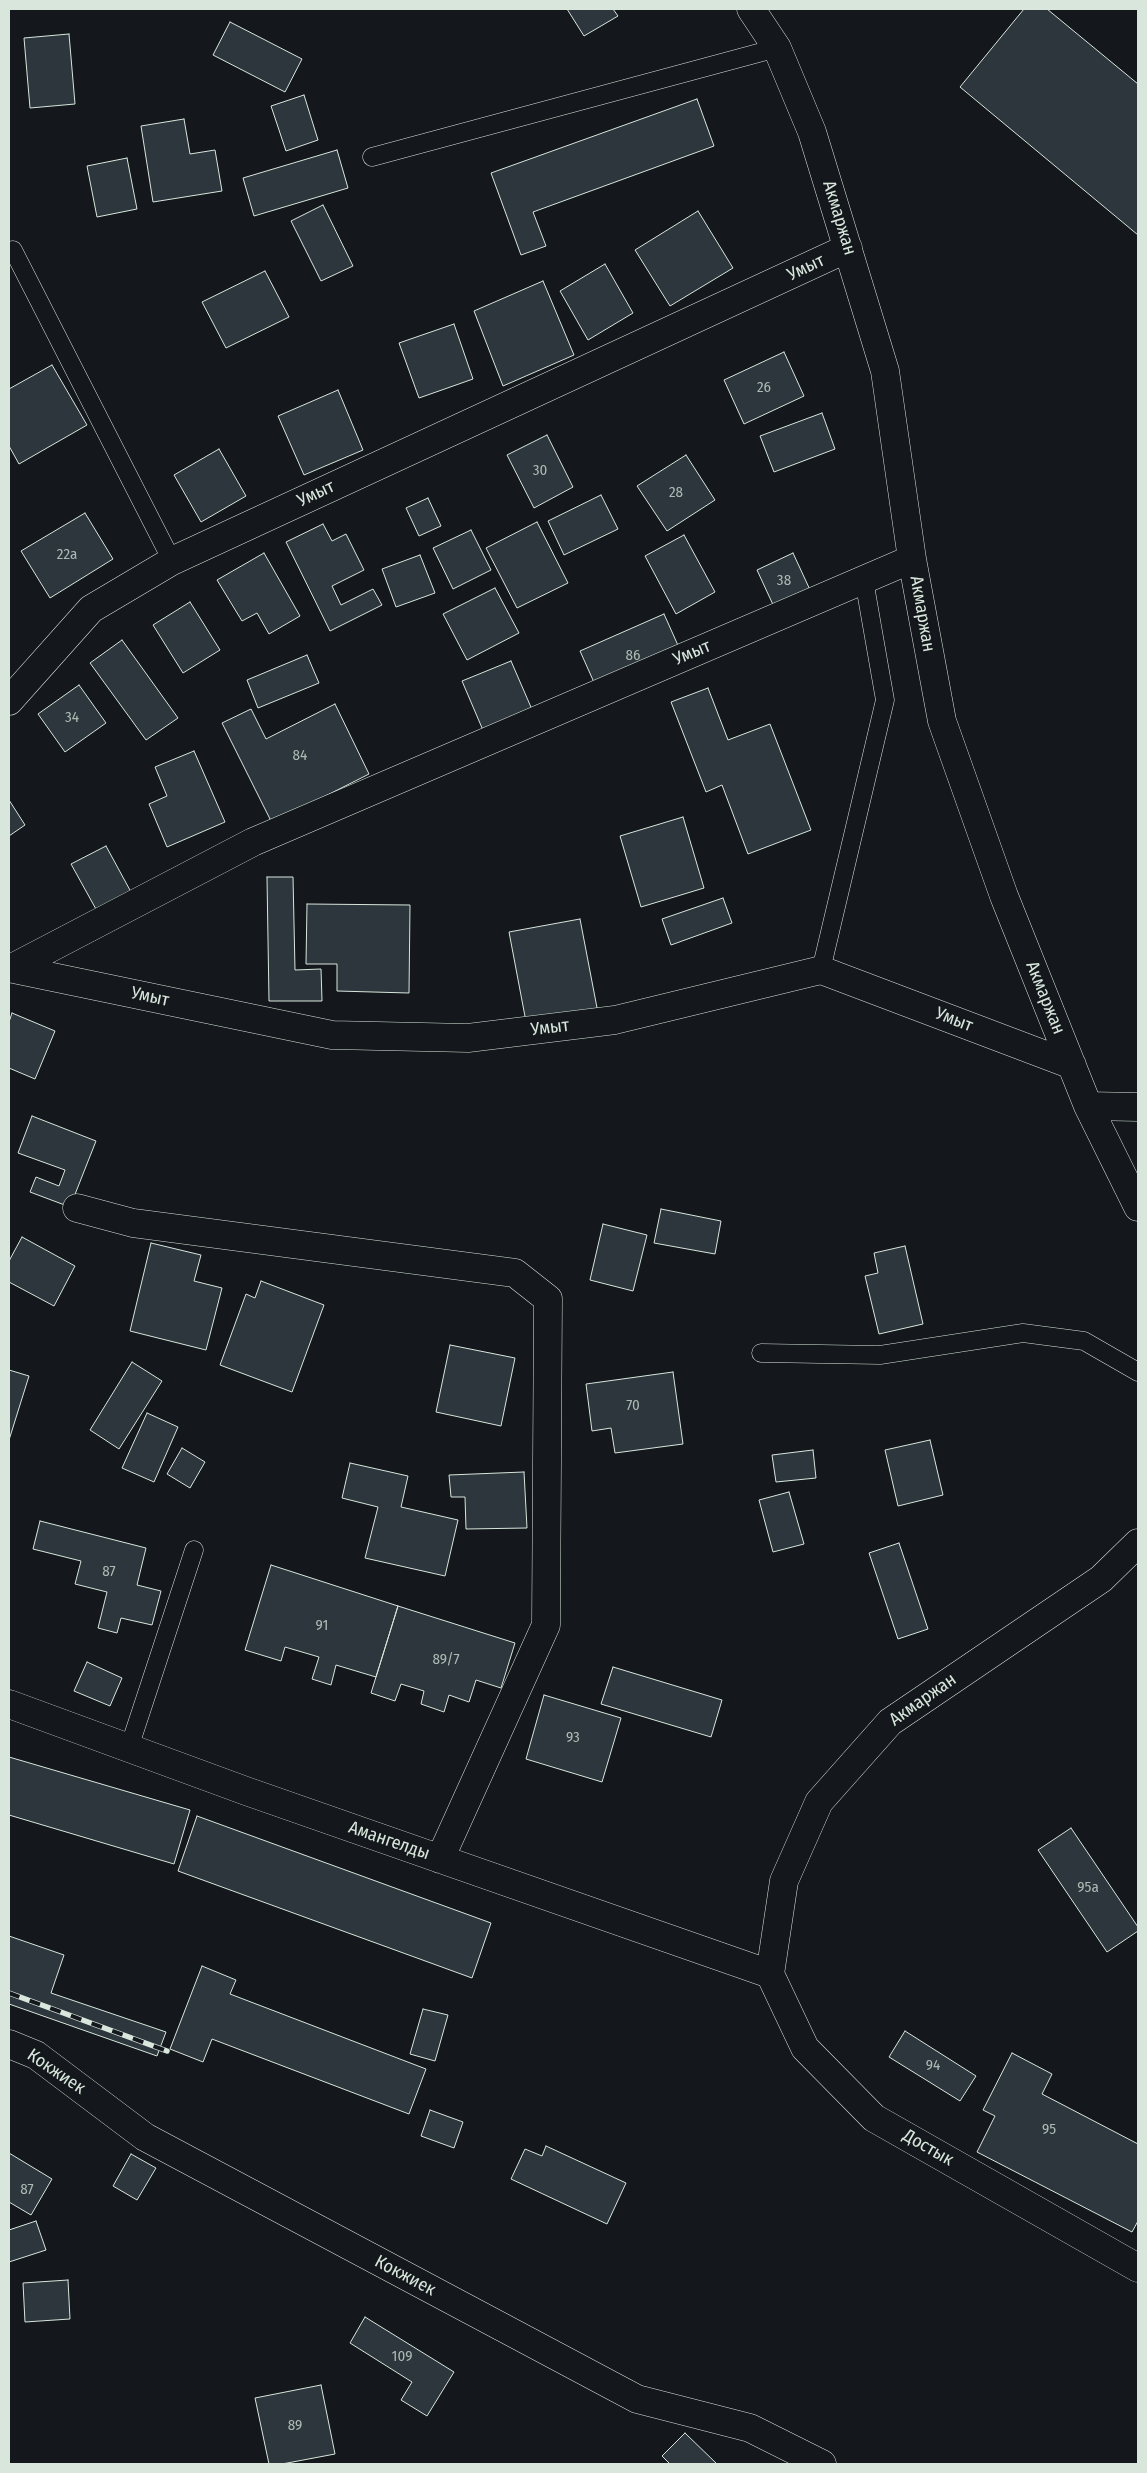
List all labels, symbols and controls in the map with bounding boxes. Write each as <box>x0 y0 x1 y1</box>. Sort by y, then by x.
street label: Акмаржан <box>817 178 861 258</box>
street label: Умыт <box>784 250 828 286</box>
house number: 26 <box>757 379 771 397</box>
house number: 30 <box>533 462 547 480</box>
street label: Умыт <box>294 476 338 512</box>
house number: 28 <box>669 484 683 502</box>
house number: 22а <box>57 546 77 564</box>
house number: 38 <box>777 572 791 590</box>
street label: Акмаржан <box>905 574 939 654</box>
street label: Умыт <box>670 636 714 670</box>
house number: 86 <box>626 647 640 665</box>
house number: 34 <box>65 709 79 727</box>
house number: 84 <box>293 747 307 765</box>
street label: Акмаржан <box>1021 958 1069 1038</box>
street label: Умыт <box>129 982 171 1012</box>
street label: Умыт <box>932 1003 976 1037</box>
street label: Умыт <box>530 1015 570 1041</box>
house number: 70 <box>626 1397 640 1415</box>
house number: 87 <box>102 1563 116 1581</box>
house number: 91 <box>316 1617 328 1635</box>
house number: 89/7 <box>432 1651 460 1669</box>
street label: Акмаржан <box>885 1669 961 1731</box>
house number: 93 <box>566 1729 580 1747</box>
street label: Амангелды <box>346 1817 432 1865</box>
house number: 95а <box>1077 1879 1099 1897</box>
street label: Кокжиек <box>23 2045 89 2099</box>
house number: 94 <box>926 2057 940 2075</box>
house number: 95 <box>1042 2121 1056 2139</box>
street label: Достык <box>899 2125 957 2171</box>
house number: 87 <box>20 2181 34 2199</box>
street label: Кокжиек <box>371 2251 439 2301</box>
house number: 109 <box>392 2348 412 2366</box>
house number: 89 <box>288 2417 302 2435</box>

